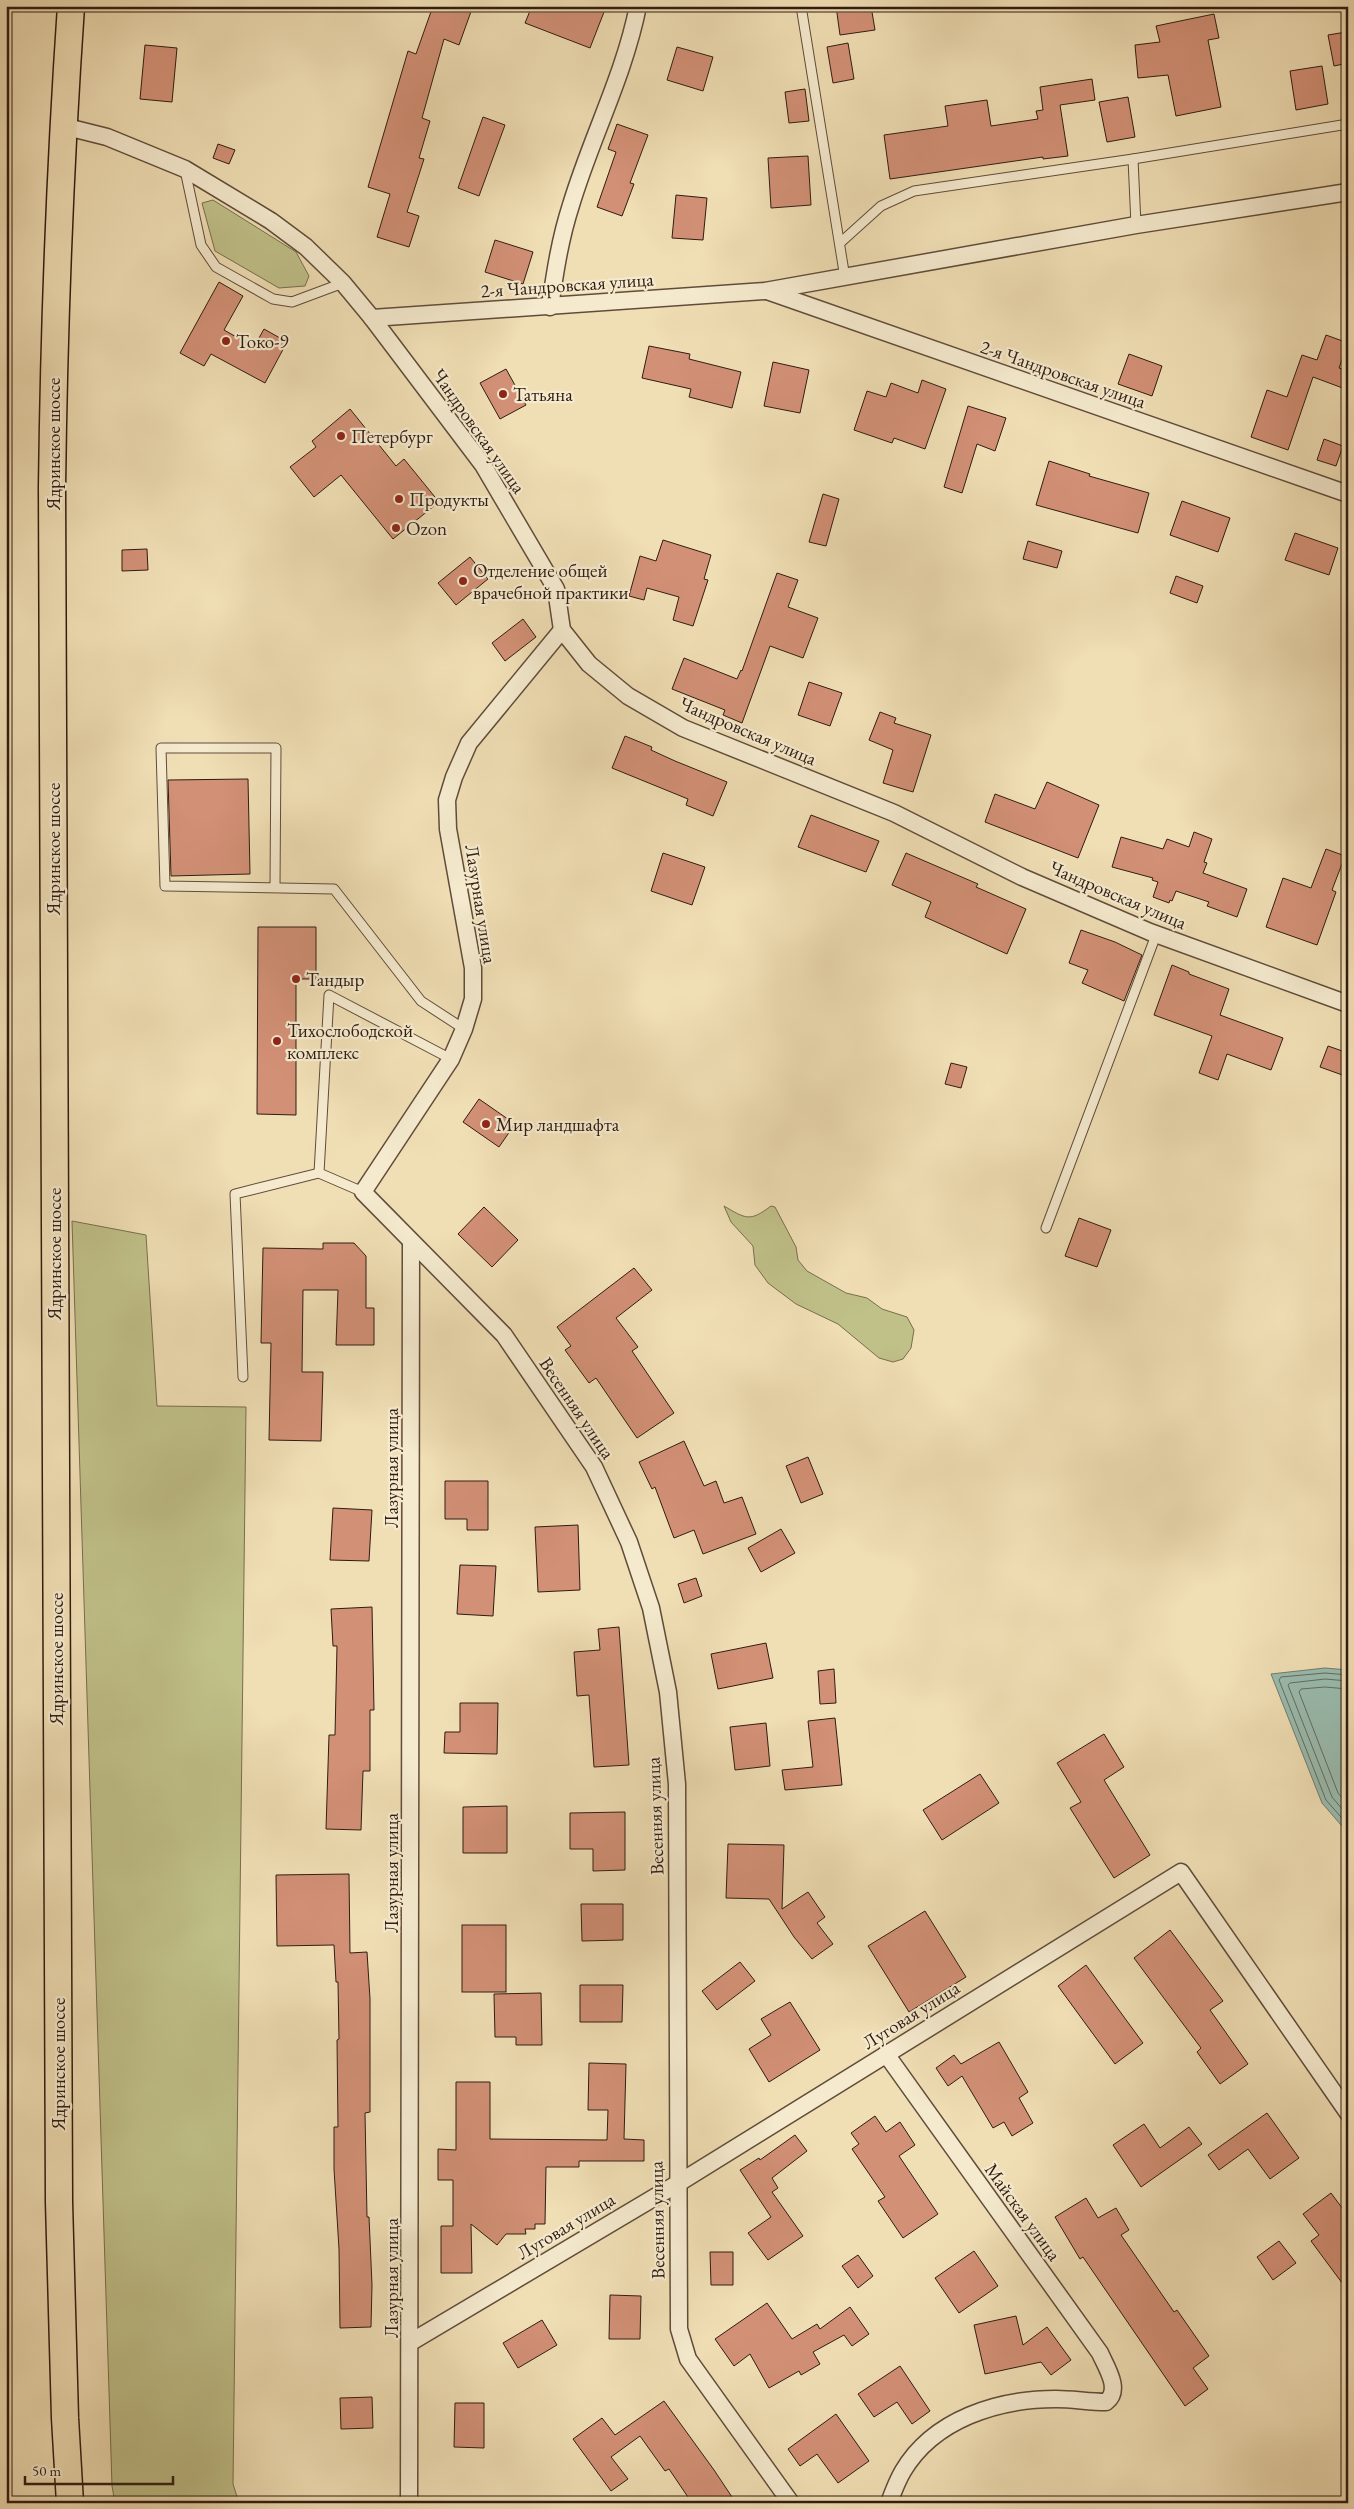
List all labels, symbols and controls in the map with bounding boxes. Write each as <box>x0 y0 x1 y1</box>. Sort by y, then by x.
street label: 2-я Чандровская улица <box>480 266 655 304</box>
place label: Токо-9 <box>236 329 289 354</box>
street label: 2-я Чандровская улица <box>977 334 1149 414</box>
marker: Токо-9 <box>220 335 232 347</box>
street label: Чандровская улица <box>427 364 532 499</box>
street label: Ядринское шоссе <box>41 378 66 511</box>
place label: Татьяна <box>513 382 573 407</box>
marker: Татьяна <box>497 388 509 400</box>
place label: Петербург <box>351 424 433 449</box>
marker: Петербург <box>335 430 347 442</box>
place label: Продукты <box>409 487 489 512</box>
marker: Продукты <box>393 493 405 505</box>
place label: Ozon <box>406 516 447 541</box>
marker: Ozon <box>390 522 402 534</box>
place label: Отделение общей врачебной практики <box>473 558 628 605</box>
marker: Отделение общей врачебной практики <box>457 575 469 587</box>
street label: Чандровская улица <box>676 691 821 771</box>
street label: Ядринское шоссе <box>41 783 66 916</box>
street label: Лазурная улица <box>459 843 503 966</box>
street label: Чандровская улица <box>1046 855 1191 935</box>
place label: Тандыр <box>306 967 364 992</box>
marker: Тандыр <box>290 973 302 985</box>
place label: Тихослободской комплекс <box>287 1018 413 1065</box>
marker: Тихослободской комплекс <box>271 1035 283 1047</box>
place label: Мир ландшафта <box>496 1112 620 1137</box>
marker: Мир ландшафта <box>480 1118 492 1130</box>
street label: Ядринское шоссе <box>42 1188 67 1321</box>
street label: Весенняя улица <box>534 1352 621 1464</box>
street label: Лазурная улица <box>379 1407 404 1528</box>
street label: Ядринское шоссе <box>44 1593 69 1726</box>
street label: Весенняя улица <box>640 1756 670 1875</box>
street label: Лазурная улица <box>379 1812 404 1933</box>
street label: Луговая улица <box>858 1975 965 2055</box>
street label: Ядринское шоссе <box>46 1998 71 2131</box>
street label: Майская улица <box>979 2158 1067 2266</box>
street label: Весенняя улица <box>643 2160 671 2279</box>
street label: Луговая улица <box>512 2187 620 2265</box>
street label: Лазурная улица <box>379 2217 404 2338</box>
scale bar <box>25 2454 172 2486</box>
text: 50 m <box>32 2461 61 2480</box>

